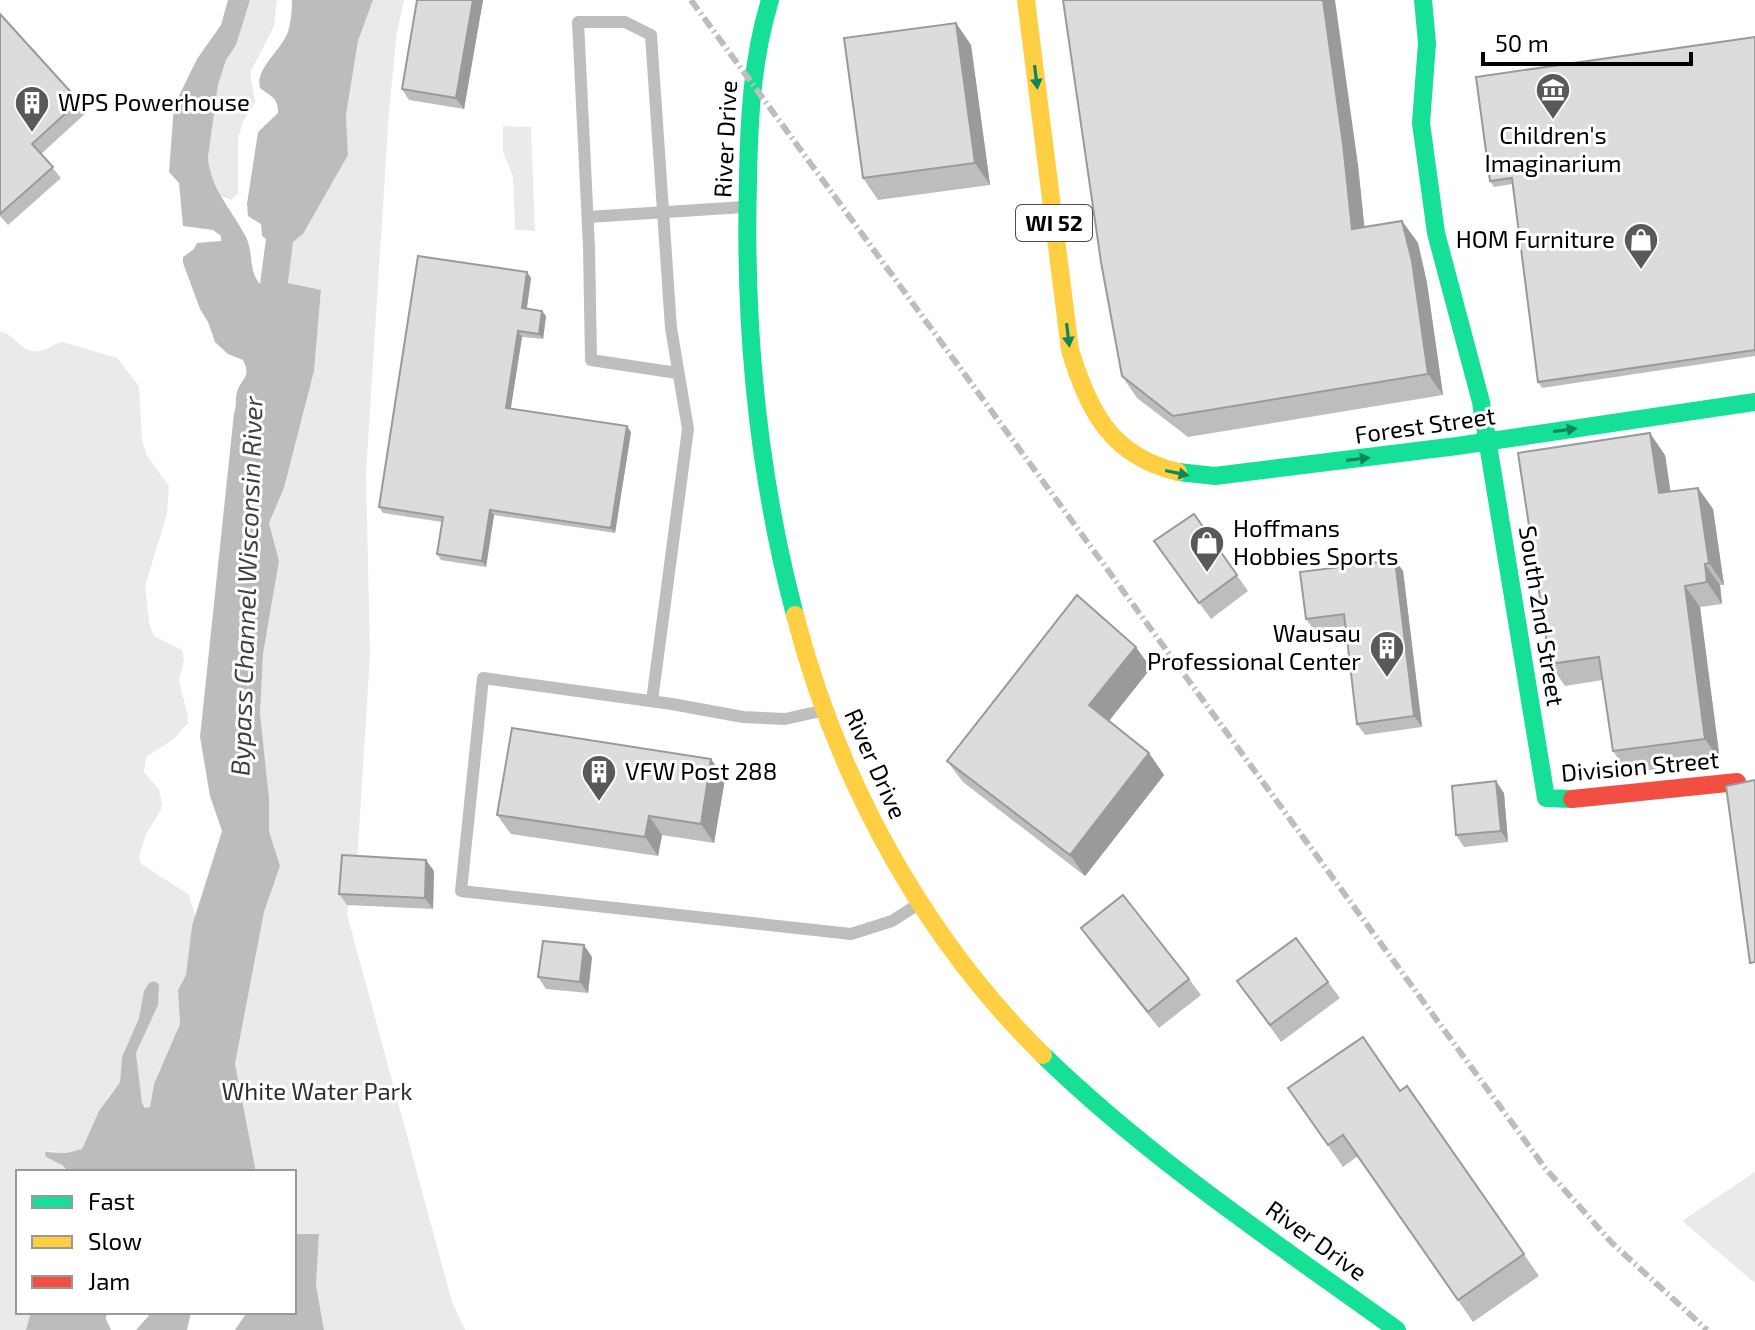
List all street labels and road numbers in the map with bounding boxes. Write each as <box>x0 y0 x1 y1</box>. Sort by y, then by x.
street label: River Drive <box>707 79 742 198</box>
road number: WI 52 <box>1016 205 1092 241</box>
street label: Forest Street <box>1353 400 1497 449</box>
street label: South 2nd Street <box>1514 523 1571 708</box>
street label: River Drive <box>839 704 914 823</box>
street label: Division Street <box>1560 744 1720 787</box>
street label: River Drive <box>1261 1193 1373 1286</box>

